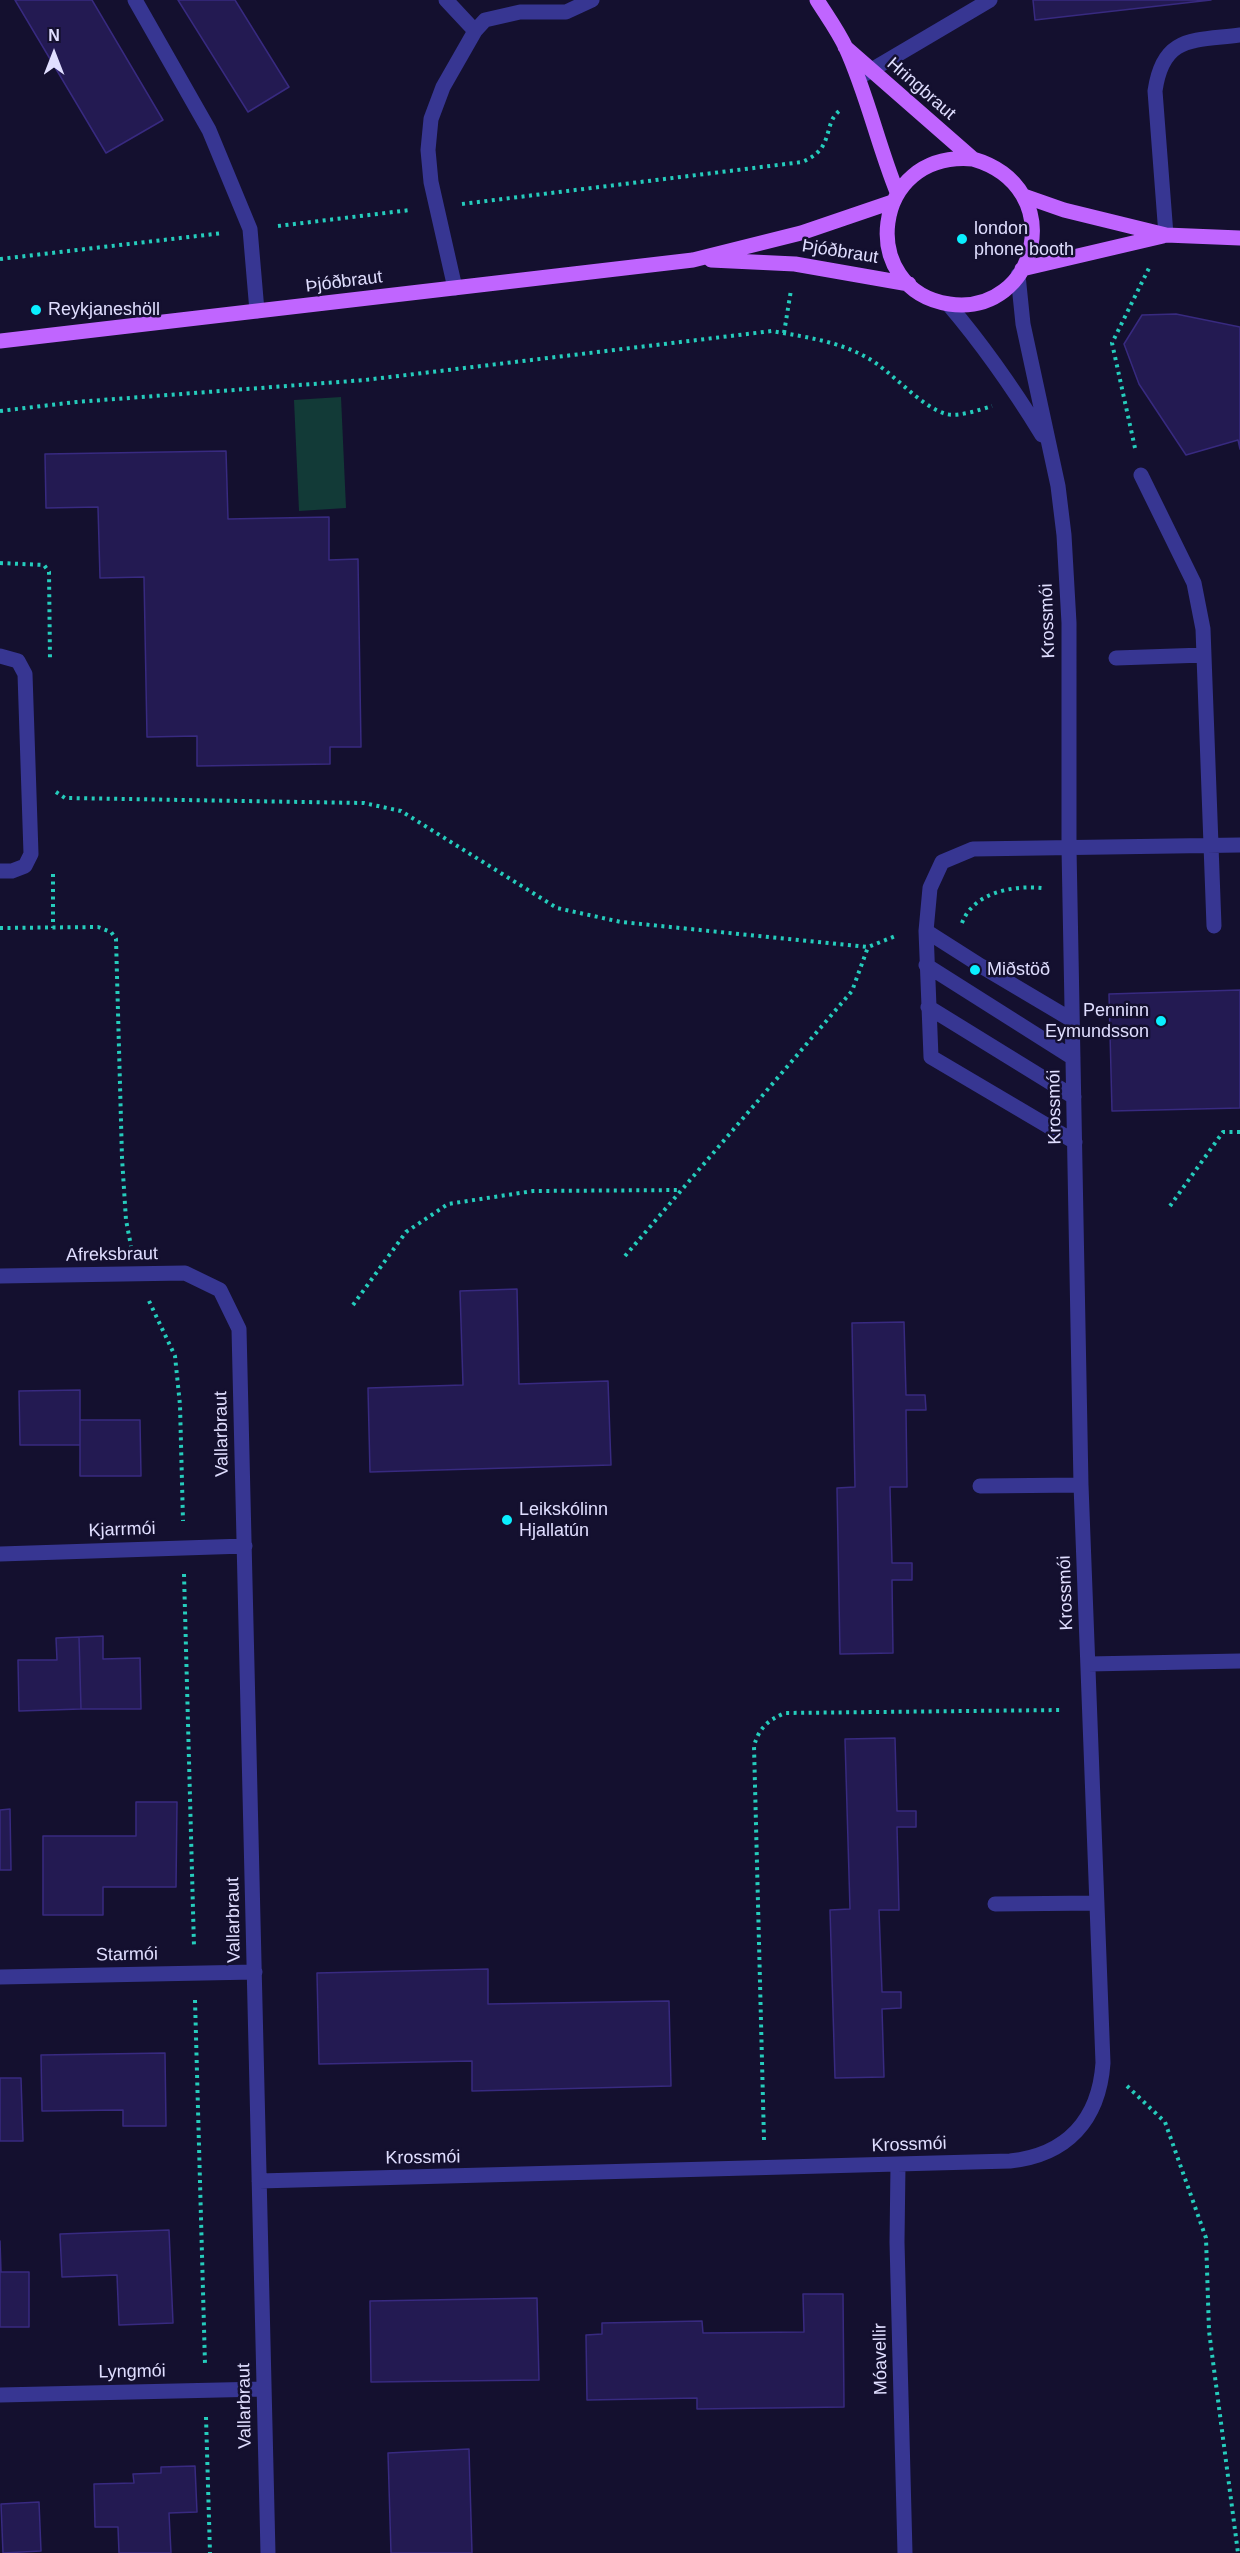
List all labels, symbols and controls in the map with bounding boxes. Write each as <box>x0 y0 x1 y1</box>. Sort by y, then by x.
north arrow <box>24 24 84 84</box>
text: N <box>48 27 60 44</box>
street label: Hringbraut <box>882 53 960 125</box>
place label: london phone booth <box>974 218 1074 260</box>
marker: london phone booth <box>955 232 969 246</box>
street label: Þjóðbraut <box>800 235 880 269</box>
street label: Þjóðbraut <box>304 267 384 297</box>
place label: Reykjaneshöll <box>48 299 160 321</box>
marker: Reykjaneshöll <box>29 303 43 317</box>
street label: Krossmói <box>1036 583 1060 659</box>
place label: Miðstöð <box>987 959 1050 981</box>
marker: Miðstöð <box>968 963 982 977</box>
place label: Penninn Eymundsson <box>1045 1000 1149 1042</box>
marker: Penninn Eymundsson <box>1154 1014 1168 1028</box>
street label: Krossmói <box>1044 1069 1066 1145</box>
street label: Afreksbraut <box>66 1243 158 1267</box>
street label: Vallarbraut <box>210 1391 234 1477</box>
place label: Leikskólinn Hjallatún <box>519 1499 608 1541</box>
marker: Leikskólinn Hjallatún <box>500 1513 514 1527</box>
street label: Kjarrmói <box>88 1518 156 1542</box>
street label: Krossmói <box>1054 1555 1078 1631</box>
street label: Vallarbraut <box>222 1877 246 1963</box>
street label: Starmói <box>96 1944 158 1966</box>
street label: Krossmói <box>871 2133 947 2157</box>
street label: Krossmói <box>385 2147 461 2169</box>
street label: Móavellir <box>870 2323 892 2395</box>
street label: Lyngmói <box>98 2361 166 2383</box>
street label: Vallarbraut <box>233 2363 257 2449</box>

